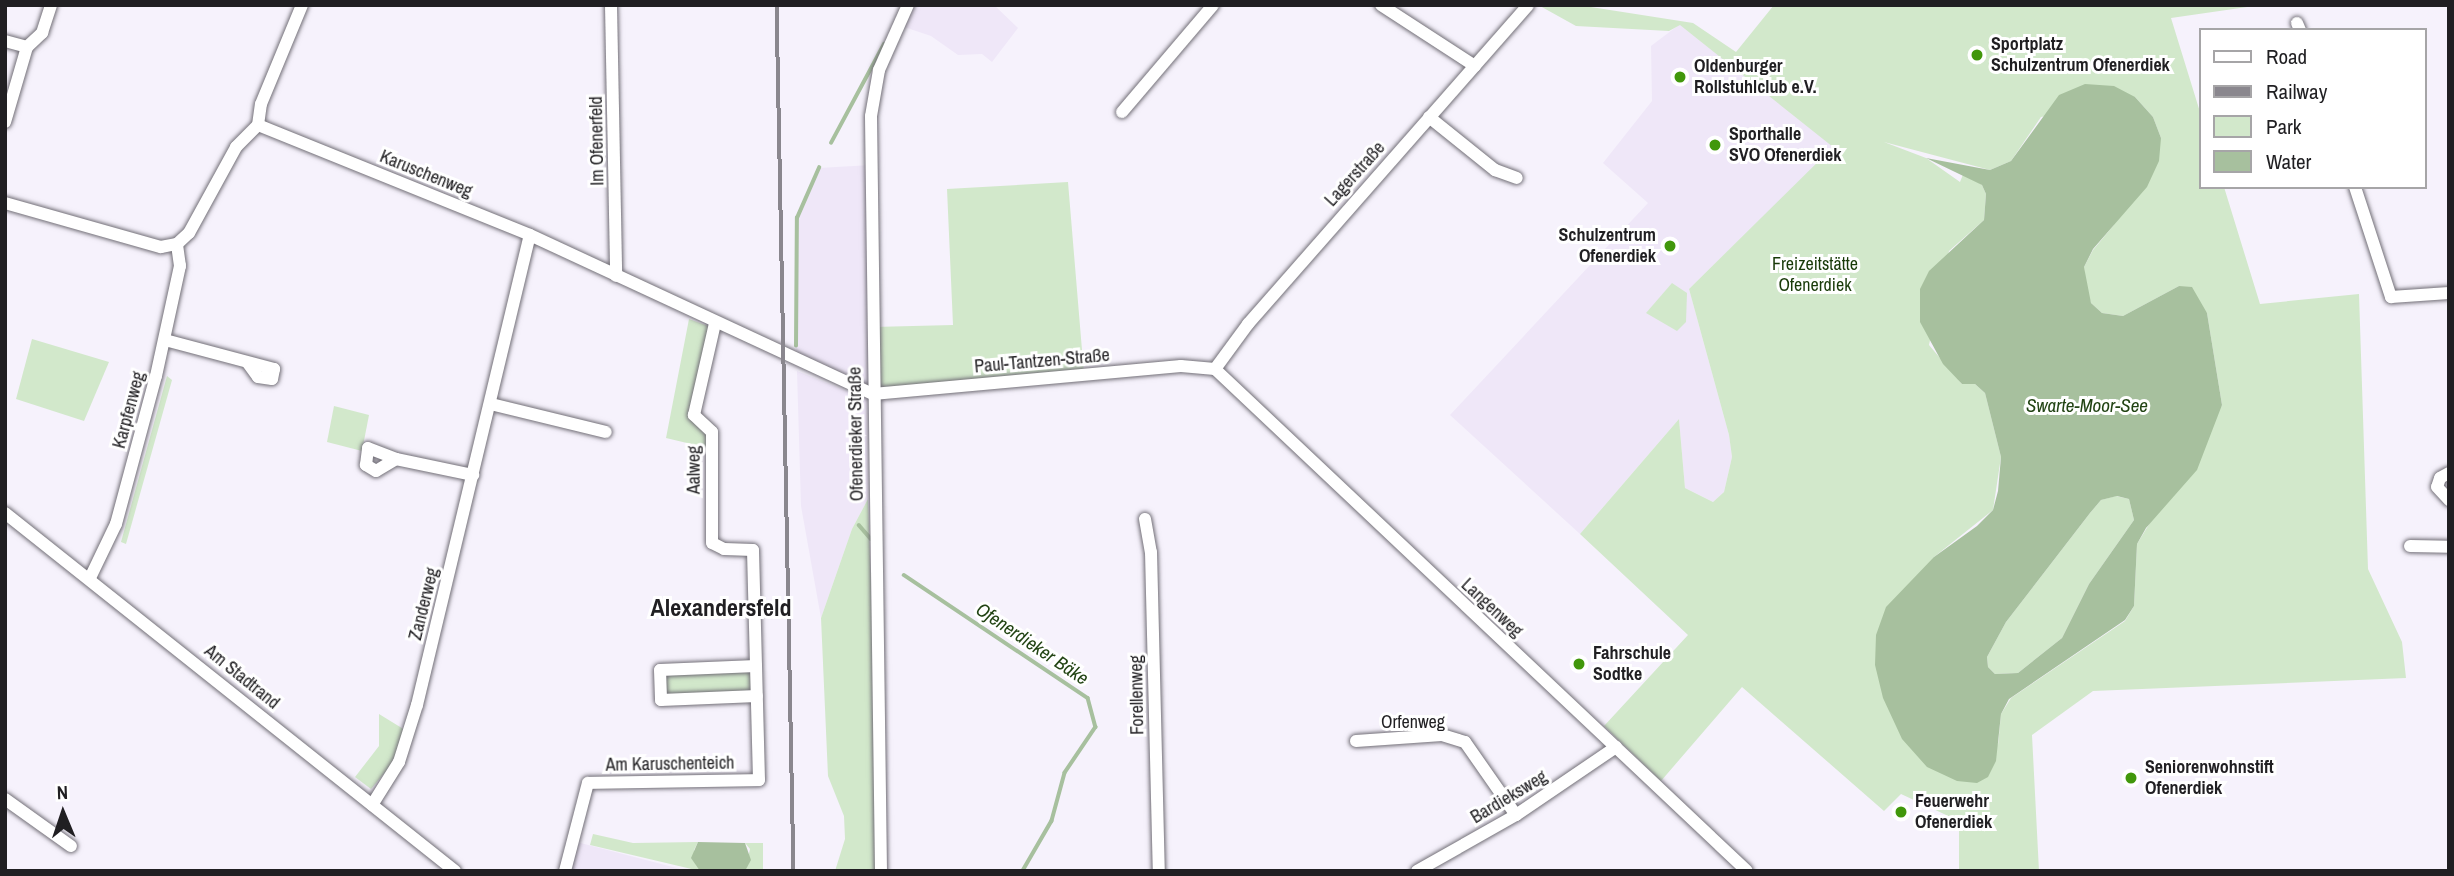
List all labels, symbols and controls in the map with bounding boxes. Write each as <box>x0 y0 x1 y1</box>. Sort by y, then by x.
legend <box>2198 28 2426 189</box>
place label: Sportplatz Schulzentrum Ofenerdiek <box>1991 34 2170 76</box>
text: Road <box>2266 42 2307 71</box>
marker: Sportplatz Schulzentrum Ofenerdiek <box>1969 47 1985 63</box>
place label: Oldenburger Rollstuhlclub e.V. <box>1694 56 1817 98</box>
marker: Oldenburger Rollstuhlclub e.V. <box>1672 69 1688 85</box>
text: Railway <box>2266 77 2327 106</box>
street label: Im Ofenerfeld <box>585 96 609 186</box>
text: Park <box>2266 112 2301 141</box>
place label: Sporthalle SVO Ofenerdiek <box>1729 124 1841 166</box>
street label: Lagerstraße <box>1320 137 1390 211</box>
marker: Sporthalle SVO Ofenerdiek <box>1707 137 1723 153</box>
street label: Karuschenweg <box>377 146 475 202</box>
text: Water <box>2266 147 2311 176</box>
place label: Schulzentrum Ofenerdiek <box>1558 225 1656 268</box>
marker: Schulzentrum Ofenerdiek <box>1662 238 1678 254</box>
park label: Freizeitstätte Ofenerdiek <box>1772 254 1858 296</box>
street label: Paul-Tantzen-Straße <box>973 344 1111 378</box>
street label: Ofenerdieker Straße <box>844 367 868 501</box>
street label: Karpfenweg <box>108 369 150 451</box>
water label: Swarte-Moor-See <box>2026 395 2148 417</box>
street label: Aalweg <box>683 446 705 494</box>
street label: Zanderweg <box>405 566 443 642</box>
street label: Langenweg <box>1457 574 1527 642</box>
district label: Alexandersfeld <box>650 594 792 622</box>
water label: Ofenerdieker Bäke <box>971 598 1093 690</box>
street label: Am Stadtrand <box>200 640 284 714</box>
place label: Fahrschule Sodtke <box>1593 643 1671 686</box>
street label: Forellenweg <box>1126 655 1148 735</box>
marker: Fahrschule Sodtke <box>1571 656 1587 672</box>
street label: Orfenweg <box>1381 711 1445 733</box>
street label: Am Karuschenteich <box>605 752 735 776</box>
place label: Seniorenwohnstift Ofenerdiek <box>2145 757 2274 800</box>
street label: Bardieksweg <box>1467 766 1551 828</box>
marker: Seniorenwohnstift Ofenerdiek <box>2123 770 2139 786</box>
north arrow <box>28 778 98 848</box>
text: N <box>56 779 68 805</box>
place label: Feuerwehr Ofenerdiek <box>1915 791 1992 834</box>
marker: Feuerwehr Ofenerdiek <box>1893 804 1909 820</box>

